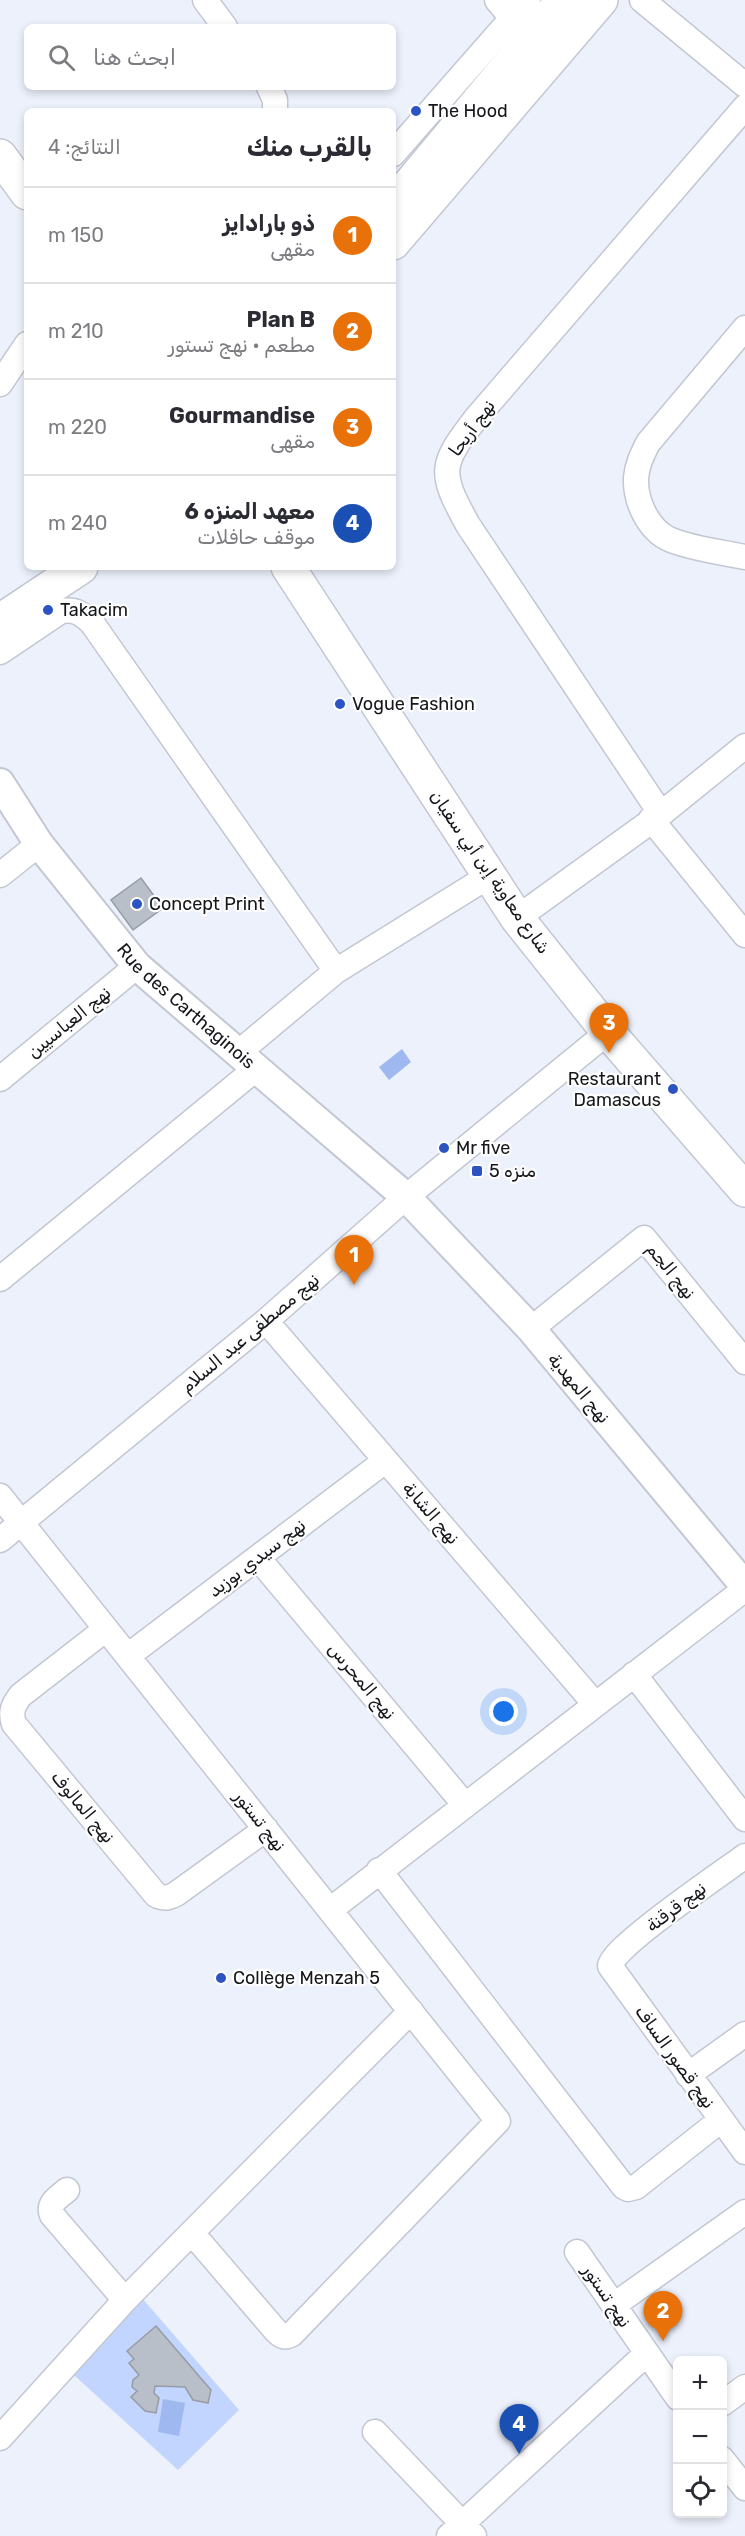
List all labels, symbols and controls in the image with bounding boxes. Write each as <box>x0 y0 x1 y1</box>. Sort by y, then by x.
search box <box>24 24 396 90</box>
icon: search <box>45 41 78 74</box>
text: ابحث هنا <box>93 44 176 71</box>
place label: The Hood <box>428 100 508 122</box>
marker: The Hood <box>409 104 423 118</box>
text: بالقرب منك <box>247 132 372 163</box>
text: النتائج: 4 <box>48 135 121 159</box>
text: ذو بارادايز <box>223 210 315 237</box>
text: 150 m <box>48 223 104 247</box>
text: 1 <box>348 223 357 247</box>
text: مقهى <box>270 237 315 261</box>
text: Plan B <box>247 306 315 333</box>
text: 210 m <box>48 319 104 343</box>
text: 2 <box>346 319 359 343</box>
text: مطعم · نهج تستور <box>168 333 315 357</box>
street label: نهج أريحا <box>444 395 501 461</box>
text: Gourmandise <box>169 402 315 429</box>
text: 220 m <box>48 415 107 439</box>
text: 3 <box>346 415 359 439</box>
text: مقهى <box>270 429 315 453</box>
text: معهد المنزه 6 <box>185 498 315 525</box>
text: 240 m <box>48 511 107 535</box>
text: 4 <box>346 511 359 535</box>
text: موقف حافلات <box>197 525 315 549</box>
place label: Takacim <box>60 599 128 621</box>
marker: Takacim <box>41 603 55 617</box>
place label: Vogue Fashion <box>352 693 475 715</box>
marker: Vogue Fashion <box>333 697 347 711</box>
street label: شارع معاوية إبن أبي سفيان <box>423 786 555 959</box>
place label: Concept Print <box>149 893 265 915</box>
marker: Concept Print <box>130 897 144 911</box>
street label: Rue des Carthaginois <box>112 939 260 1074</box>
street label: نهج العباسيين <box>23 981 116 1063</box>
pin: 3 <box>590 1004 628 1053</box>
place label: Restaurant Damascus <box>568 1068 661 1111</box>
marker: Restaurant Damascus <box>666 1082 680 1096</box>
place label: Mr five <box>456 1137 510 1159</box>
marker: Mr five <box>437 1141 451 1155</box>
place label: منزه 5 <box>489 1160 536 1182</box>
marker: منزه 5 <box>470 1164 484 1178</box>
pin: 1 <box>334 1236 374 1285</box>
street label: نهج الجم <box>641 1238 700 1304</box>
street label: نهج مصطفى عبد السلام <box>176 1268 325 1398</box>
street label: نهج المهدية <box>542 1348 615 1428</box>
street label: نهج الشابة <box>397 1477 464 1550</box>
street label: نهج سيدي بوزيد <box>204 1514 311 1603</box>
street label: نهج المحرس <box>323 1638 401 1725</box>
your location <box>489 1697 518 1726</box>
street label: نهج المالوف <box>46 1766 120 1848</box>
street label: نهج تستور <box>228 1785 291 1857</box>
street label: نهج قرقنة <box>641 1877 711 1938</box>
place label: Collège Menzah 5 <box>233 1967 380 1989</box>
marker: Collège Menzah 5 <box>214 1971 228 1985</box>
street label: نهج قصور الساف <box>629 2001 720 2114</box>
street label: نهج تستور <box>576 2259 636 2332</box>
pin: 2 <box>644 2292 682 2341</box>
map controls <box>673 2356 727 2518</box>
button: + <box>673 2356 727 2410</box>
pin: 4 <box>500 2404 538 2454</box>
button: − <box>673 2410 727 2464</box>
button: locate <box>673 2464 727 2518</box>

